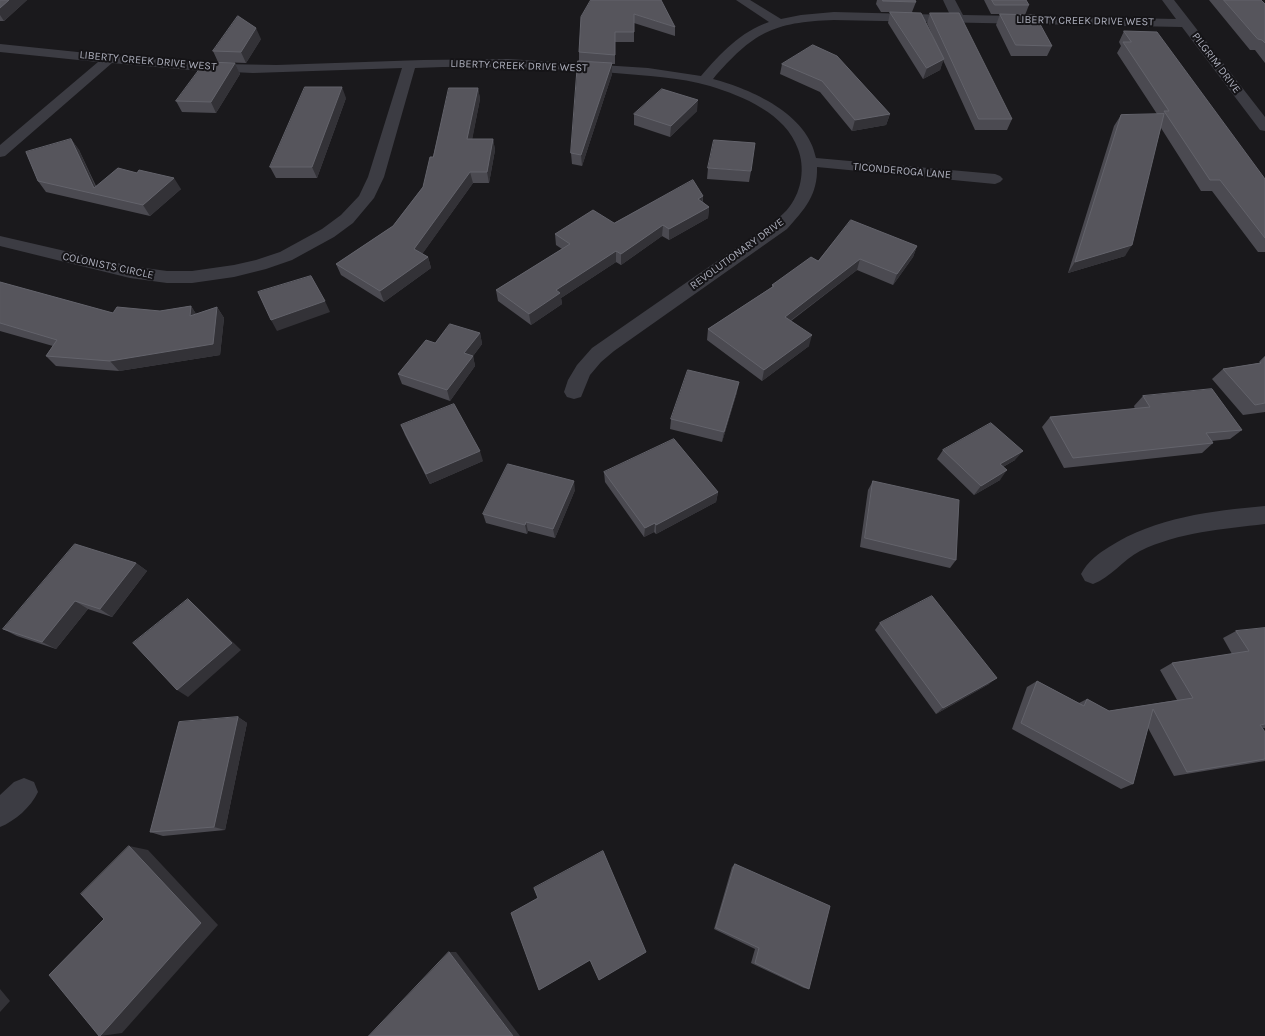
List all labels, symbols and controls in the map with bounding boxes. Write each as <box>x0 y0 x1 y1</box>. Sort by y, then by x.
street label: LIBERTY CREEK DRIVE WEST <box>1016 13 1154 29</box>
street label: PILGRIM DRIVE <box>1189 30 1243 96</box>
street label: LIBERTY CREEK DRIVE WEST <box>79 48 217 74</box>
street label: LIBERTY CREEK DRIVE WEST <box>450 57 588 75</box>
street label: TICONDEROGA LANE <box>852 160 952 182</box>
street label: REVOLUTIONARY DRIVE <box>687 216 787 292</box>
street label: COLONISTS CIRCLE <box>61 250 155 282</box>

